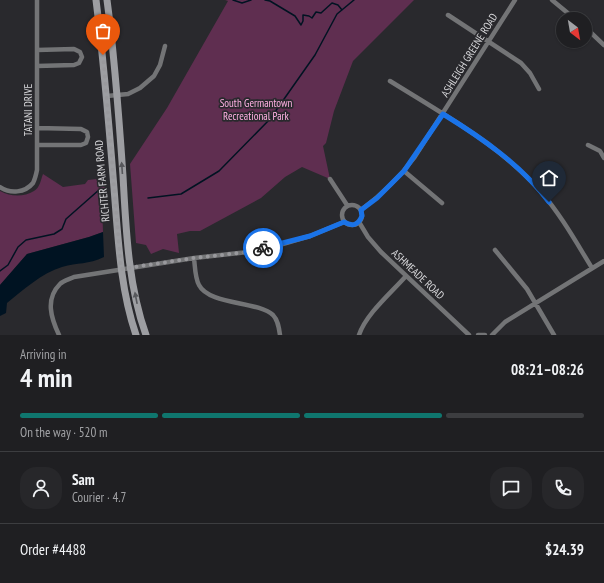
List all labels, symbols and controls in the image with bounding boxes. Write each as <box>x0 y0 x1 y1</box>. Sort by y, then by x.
street label: ASHLEIGH GREENE ROAD <box>438 10 501 99</box>
north arrow <box>556 12 592 48</box>
map controls <box>556 12 592 48</box>
pin <box>86 14 120 55</box>
icon: bag <box>92 20 114 42</box>
street label: TATANI DRIVE <box>21 83 35 136</box>
park label: South Germantown Recreational Park <box>220 96 293 123</box>
street label: RICHTER FARM ROAD <box>91 139 113 223</box>
pin <box>532 161 566 202</box>
one-way arrow <box>119 162 126 174</box>
icon: home <box>538 167 560 189</box>
courier <box>243 228 283 268</box>
icon: bike <box>252 237 274 259</box>
street label: ASHMEADE ROAD <box>389 246 448 302</box>
one-way arrow <box>133 291 139 304</box>
text: Arriving in <box>20 346 67 363</box>
text: 08:21–08:26 <box>511 360 584 379</box>
text: 4 min <box>20 361 73 394</box>
text: On the way · 520 m <box>20 424 107 441</box>
button: person <box>20 467 62 509</box>
button: chat <box>490 467 532 509</box>
button: phone <box>542 467 584 509</box>
text: Sam <box>72 470 95 489</box>
text: Courier · 4.7 <box>72 489 126 506</box>
text: Order #4488 <box>20 540 86 559</box>
text: $24.39 <box>545 540 584 559</box>

